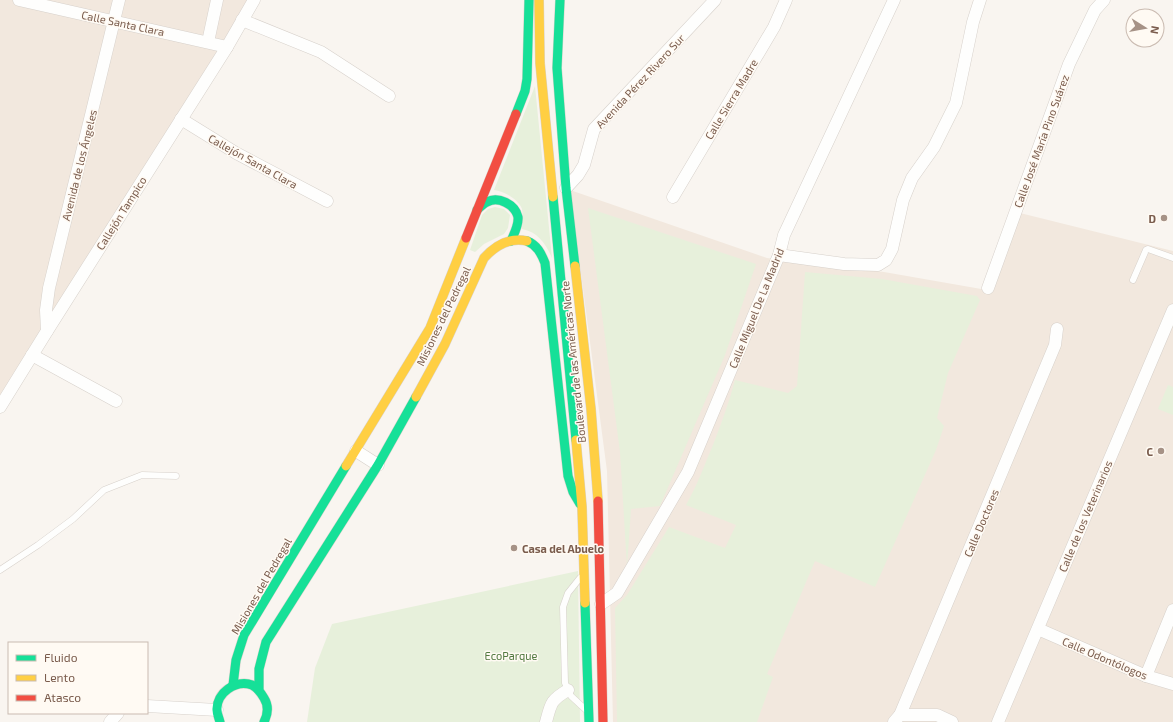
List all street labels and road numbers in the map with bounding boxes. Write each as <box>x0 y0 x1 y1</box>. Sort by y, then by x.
street label: Calle Santa Clara <box>80 8 166 38</box>
street label: Avenida Pérez Rivero Sur <box>593 31 687 131</box>
street label: Calle Sierra Madre <box>702 56 760 142</box>
street label: Calle José María Pino Suárez <box>1011 72 1071 209</box>
street label: Avenida de los Ángeles <box>59 108 99 222</box>
street label: Callejón Santa Clara <box>206 131 300 192</box>
street label: Callejón Tampico <box>93 174 150 253</box>
street label: Calle Miguel De La Madrid <box>726 246 786 370</box>
street label: Misiones del Pedregal <box>413 263 473 368</box>
street label: Boulevard de las Américas Norte <box>558 280 588 444</box>
street label: Calle de los Veterinarios <box>1056 458 1115 574</box>
street label: Calle Doctores <box>961 487 1001 559</box>
street label: Misiones del Pedregal <box>228 535 294 637</box>
street label: Calle Odontólogos <box>1060 634 1150 682</box>

